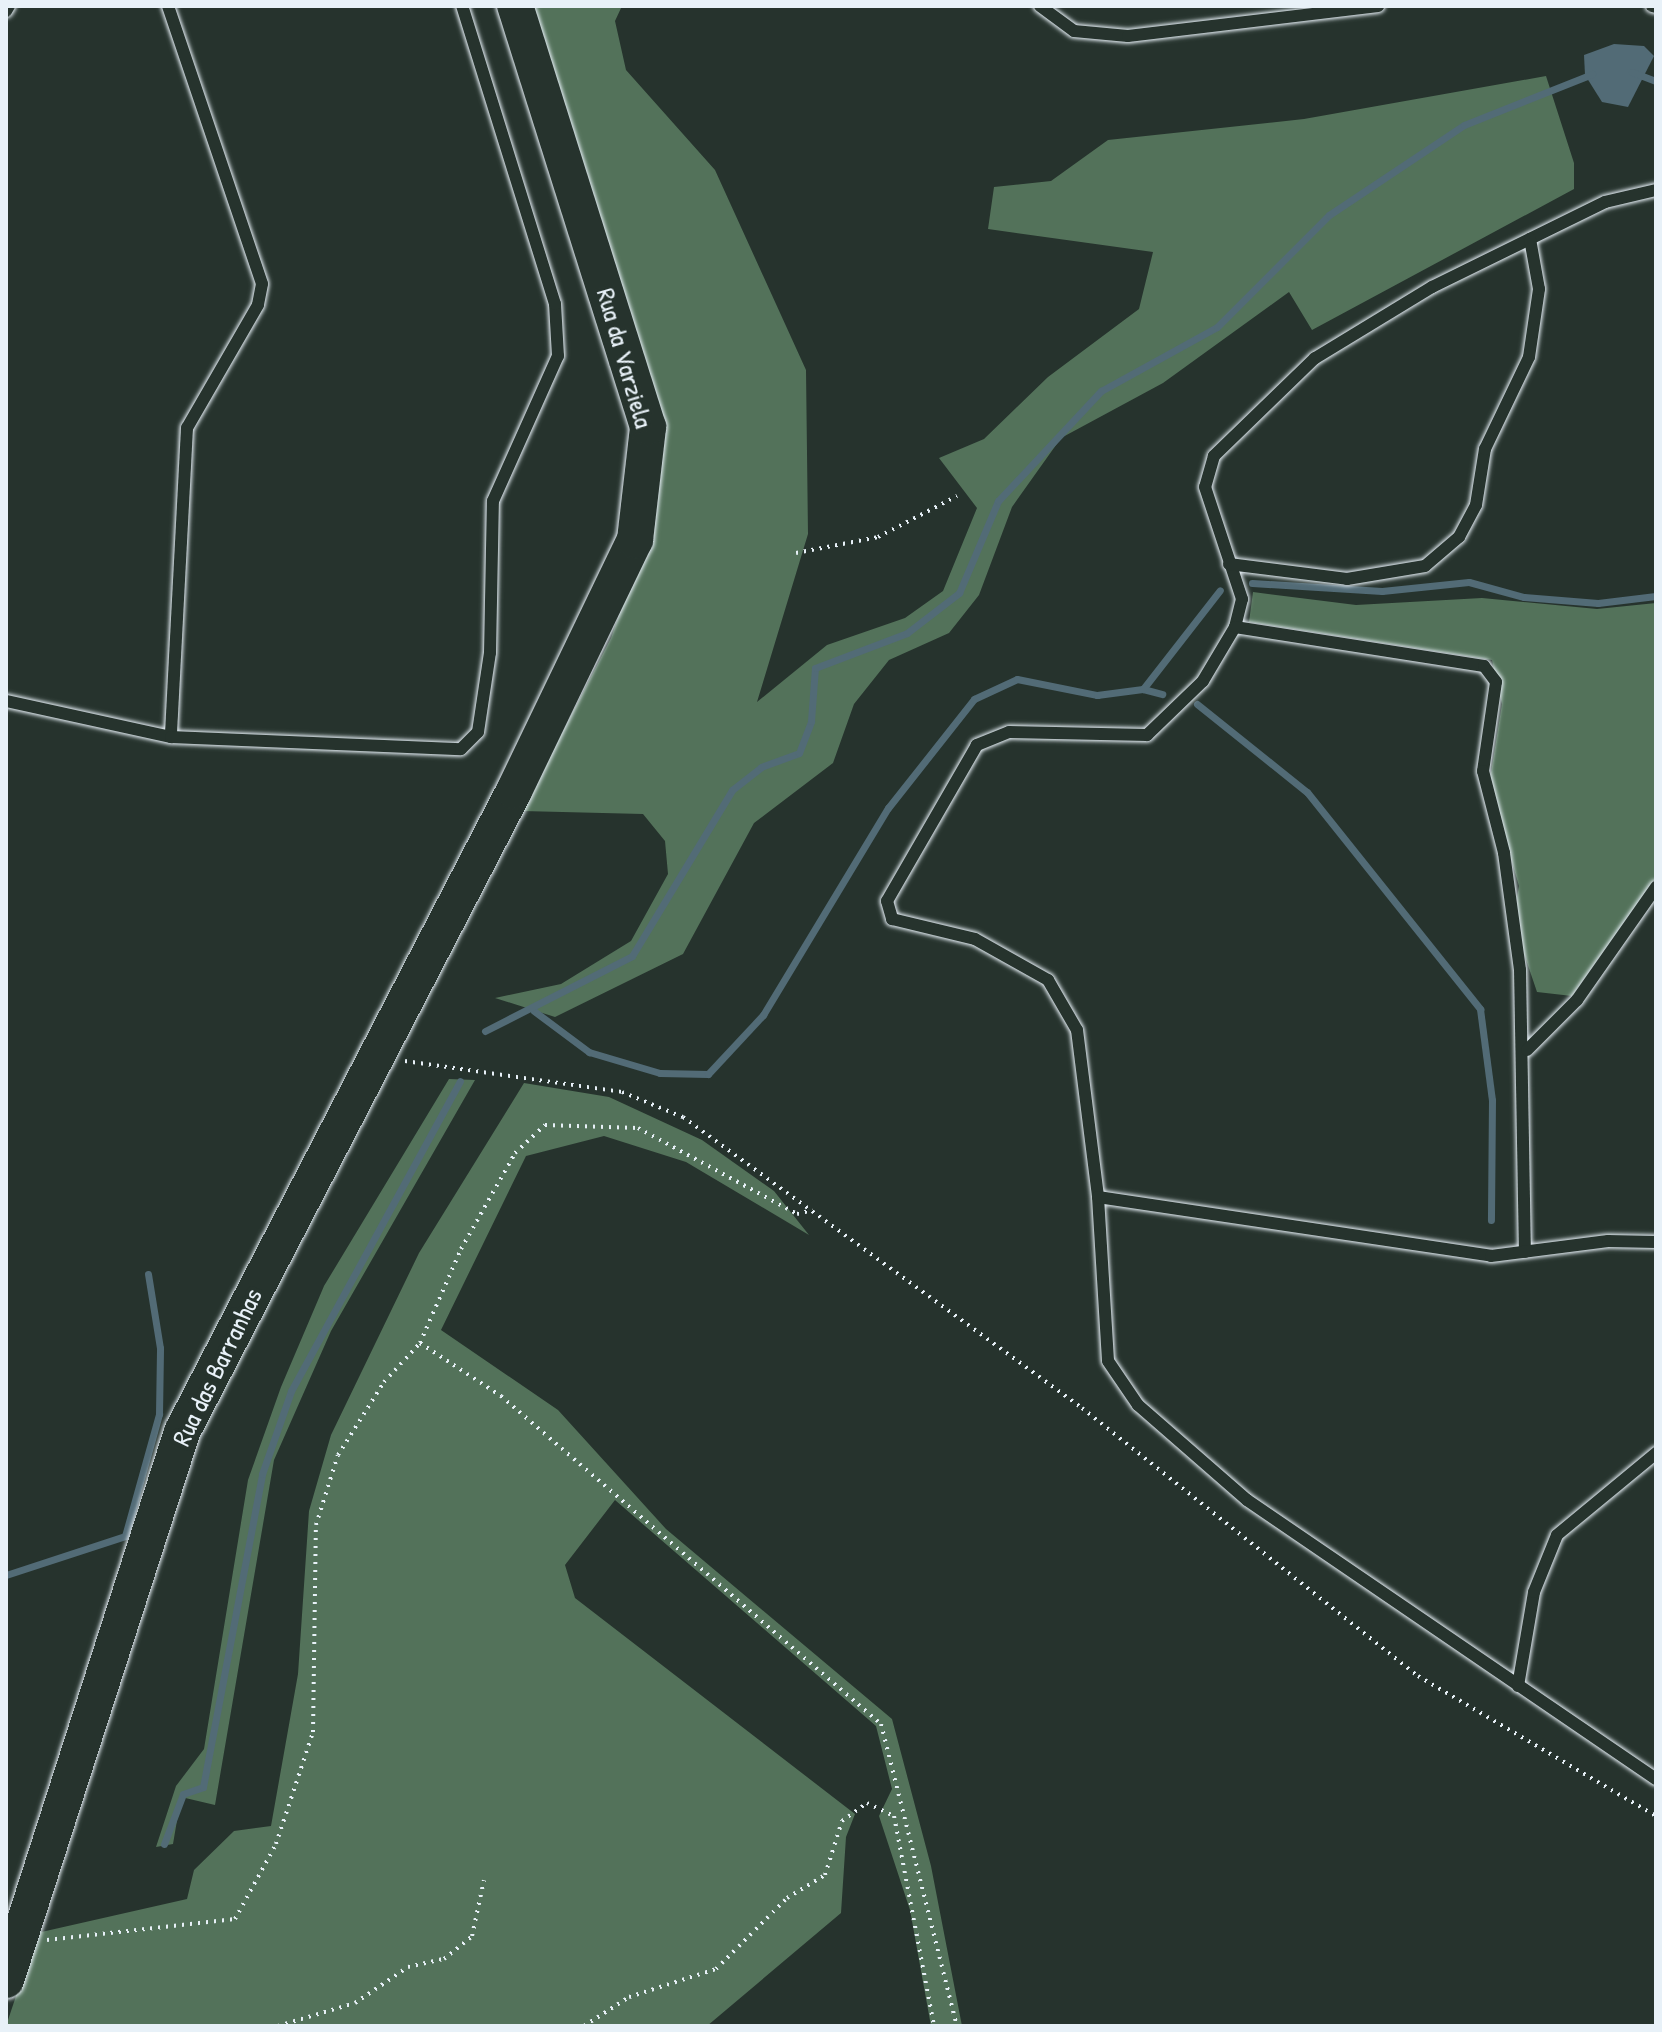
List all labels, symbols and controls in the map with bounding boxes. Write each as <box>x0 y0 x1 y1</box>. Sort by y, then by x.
street label: Rua da Varziela <box>590 285 660 431</box>
street label: Rua das Barranhas <box>165 1283 269 1451</box>

